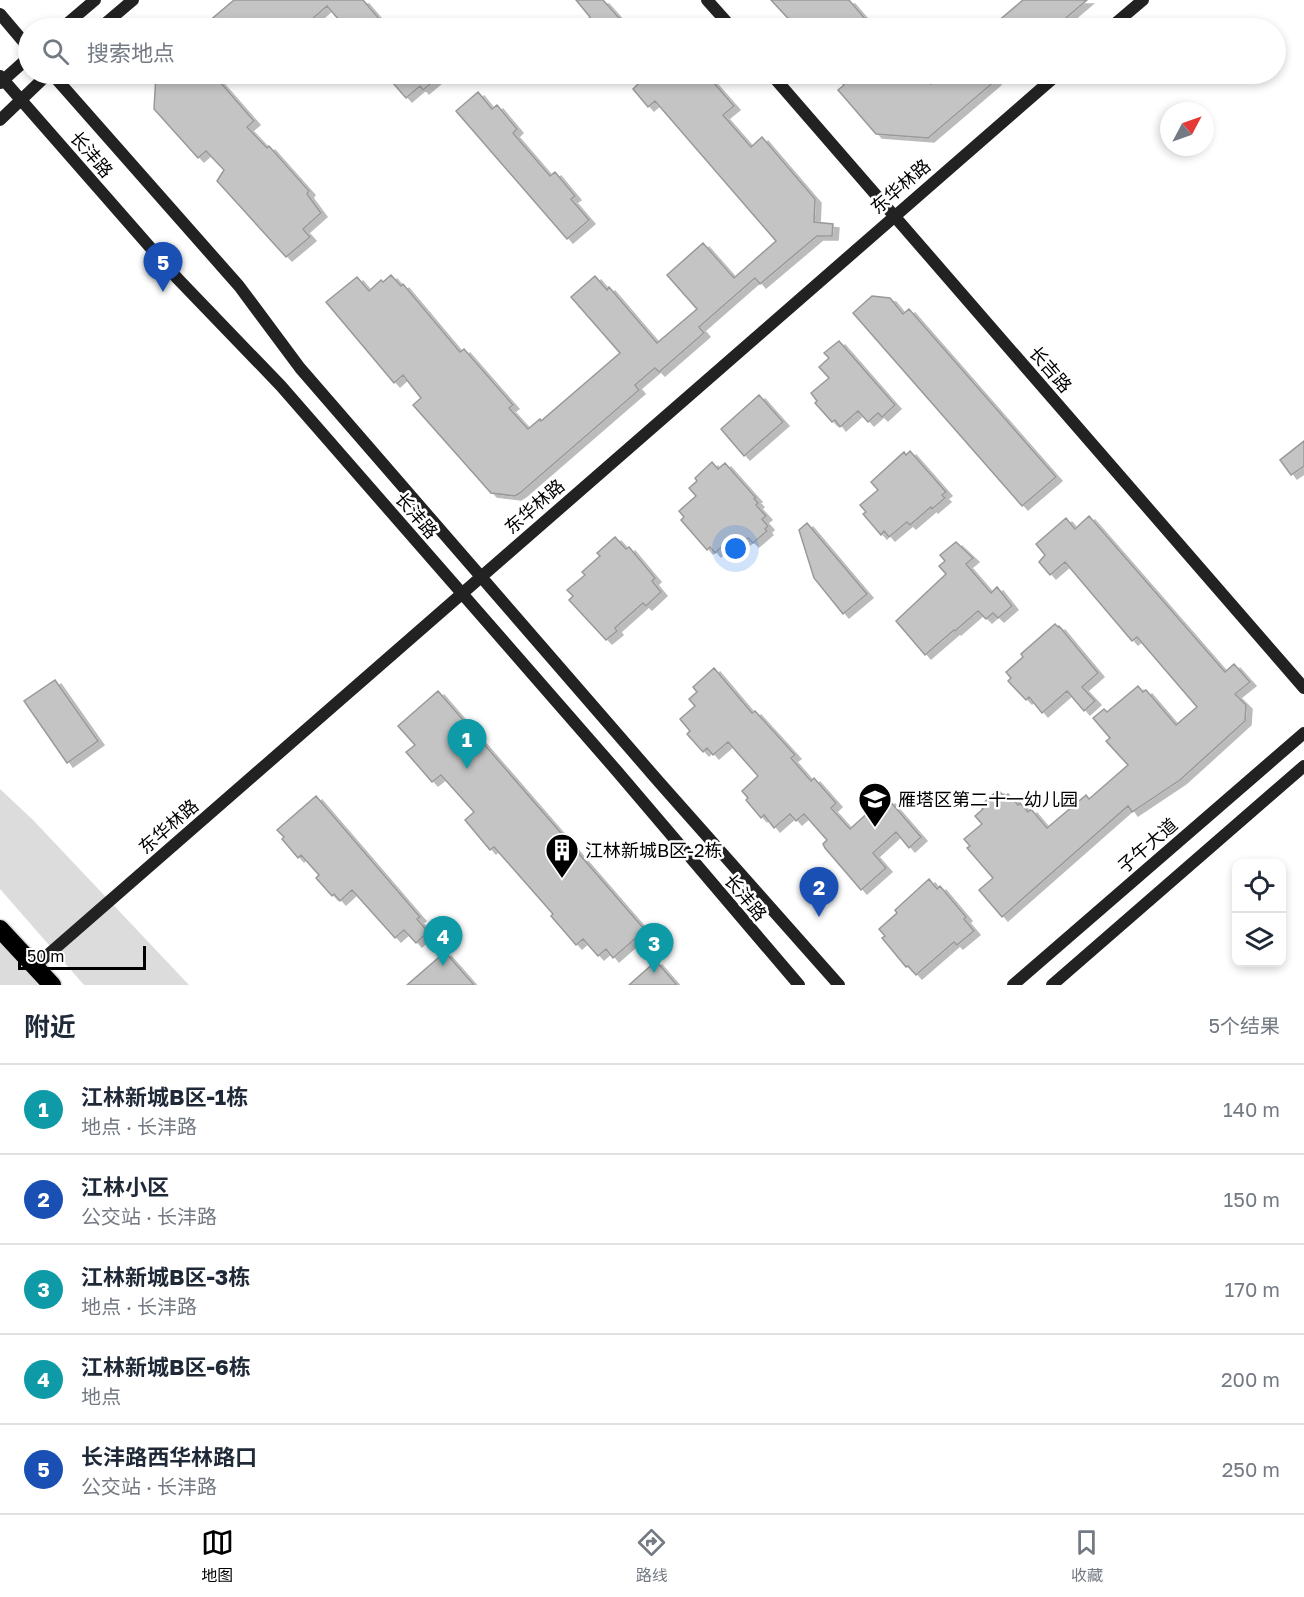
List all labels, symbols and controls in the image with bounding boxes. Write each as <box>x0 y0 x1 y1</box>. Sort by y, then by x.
search box <box>18 18 1286 84</box>
icon: search <box>39 35 72 68</box>
text: 搜索地点 <box>87 39 175 66</box>
north arrow <box>1160 102 1214 156</box>
street label: 长沣路 <box>66 126 118 182</box>
street label: 东华林路 <box>866 154 934 218</box>
pin: 5 <box>144 242 182 292</box>
street label: 长吉路 <box>1025 341 1077 397</box>
street label: 东华林路 <box>500 474 568 538</box>
street label: 长沣路 <box>391 487 443 543</box>
your location <box>721 534 750 563</box>
pin: 1 <box>448 720 486 769</box>
school or university icon: 雁塔区第二十一幼儿园 <box>857 781 893 828</box>
place label: 雁塔区第二十一幼儿园 <box>898 788 1078 810</box>
street label: 东华林路 <box>134 794 202 858</box>
street label: 子午大道 <box>1113 813 1181 877</box>
building icon: 江林新城B区-2栋 <box>544 832 580 879</box>
place label: 江林新城B区-2栋 <box>585 839 722 861</box>
map controls <box>1232 859 1286 967</box>
button: locate <box>1232 859 1286 913</box>
pin: 2 <box>800 868 838 917</box>
street label: 长沣路 <box>720 869 772 925</box>
button: layers <box>1232 913 1286 967</box>
pin: 4 <box>424 916 462 966</box>
pin: 3 <box>634 924 674 973</box>
scale bar <box>18 943 146 971</box>
text: 50 m <box>27 946 64 966</box>
text: 附近 <box>24 1011 76 1042</box>
text: 5个结果 <box>1208 1013 1280 1037</box>
text: 江林新城B区-1栋 <box>81 1083 248 1110</box>
text: 1 <box>38 1097 49 1121</box>
text: 140 m <box>1223 1097 1280 1121</box>
text: 地点 · 长沣路 <box>81 1114 197 1138</box>
text: 江林小区 <box>81 1173 169 1200</box>
text: 2 <box>37 1187 50 1211</box>
text: 150 m <box>1224 1187 1280 1211</box>
text: 公交站 · 长沣路 <box>81 1204 217 1228</box>
text: 江林新城B区-3栋 <box>81 1263 250 1290</box>
text: 3 <box>37 1277 50 1301</box>
text: 170 m <box>1225 1277 1280 1301</box>
text: 地点 · 长沣路 <box>81 1294 197 1318</box>
text: 江林新城B区-6栋 <box>81 1353 251 1380</box>
text: 4 <box>37 1367 50 1391</box>
text: 200 m <box>1221 1367 1280 1391</box>
text: 地点 <box>81 1384 121 1408</box>
text: 长沣路西华林路口 <box>81 1443 257 1470</box>
text: 5 <box>37 1457 50 1481</box>
text: 250 m <box>1222 1457 1280 1481</box>
text: 公交站 · 长沣路 <box>81 1474 217 1498</box>
tab: 地图 <box>201 1526 234 1586</box>
tab: 路线 <box>635 1526 668 1586</box>
tab: 收藏 <box>1070 1526 1103 1586</box>

